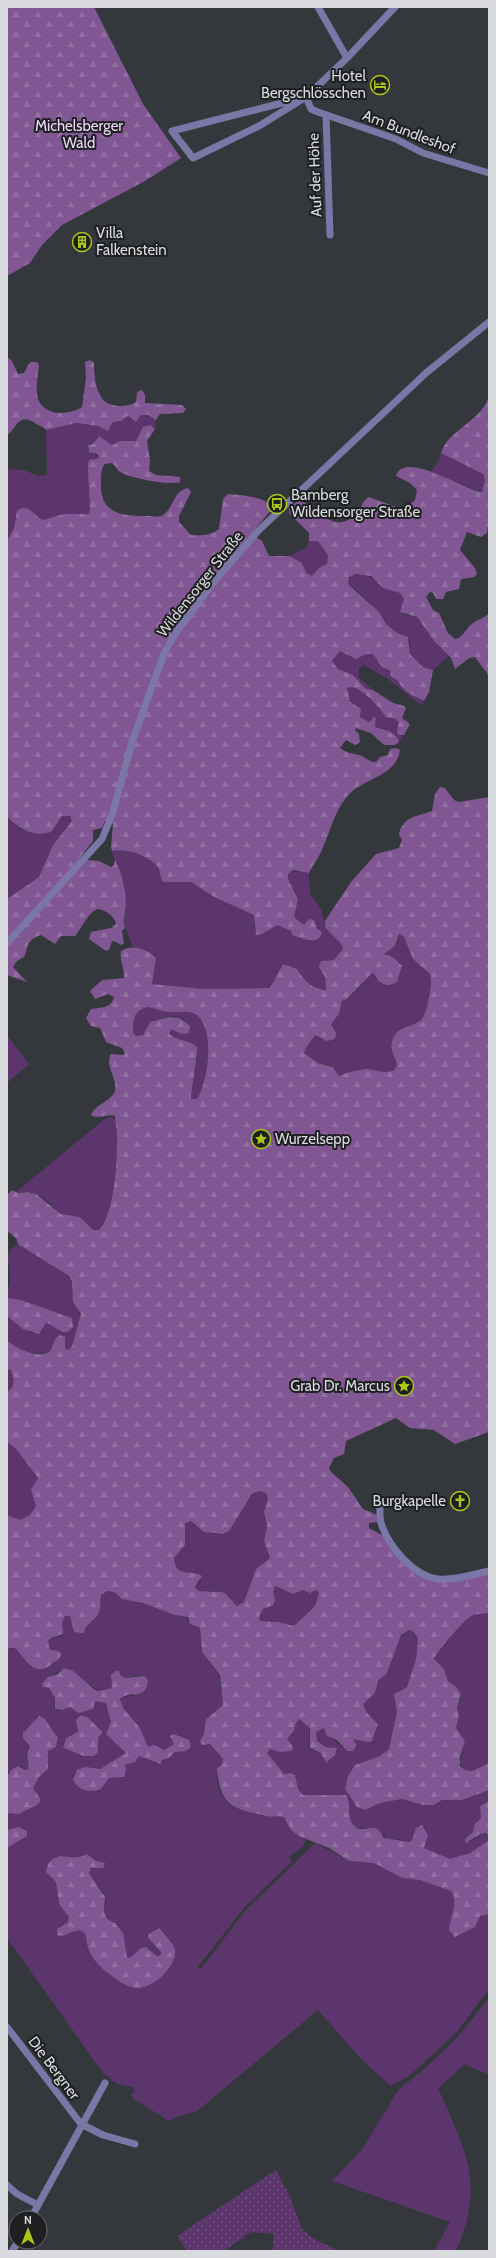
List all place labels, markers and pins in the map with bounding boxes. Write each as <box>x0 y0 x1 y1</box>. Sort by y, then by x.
place label: Hotel Bergschlösschen <box>261 67 366 102</box>
hotel icon: Hotel Bergschlösschen <box>369 74 391 96</box>
place label: Villa Falkenstein <box>96 224 167 259</box>
building icon: Villa Falkenstein <box>71 231 93 253</box>
place label: Bamberg Wildensorger Straße <box>291 486 421 521</box>
bus stop icon: Bamberg Wildensorger Straße <box>266 493 288 515</box>
place icon: Wurzelsepp <box>250 1128 272 1150</box>
place label: Wurzelsepp <box>275 1130 350 1148</box>
place icon: Grab Dr. Marcus <box>393 1375 415 1397</box>
place label: Grab Dr. Marcus <box>290 1377 390 1395</box>
church icon: Burgkapelle <box>449 1490 471 1512</box>
place label: Burgkapelle <box>373 1492 446 1510</box>

